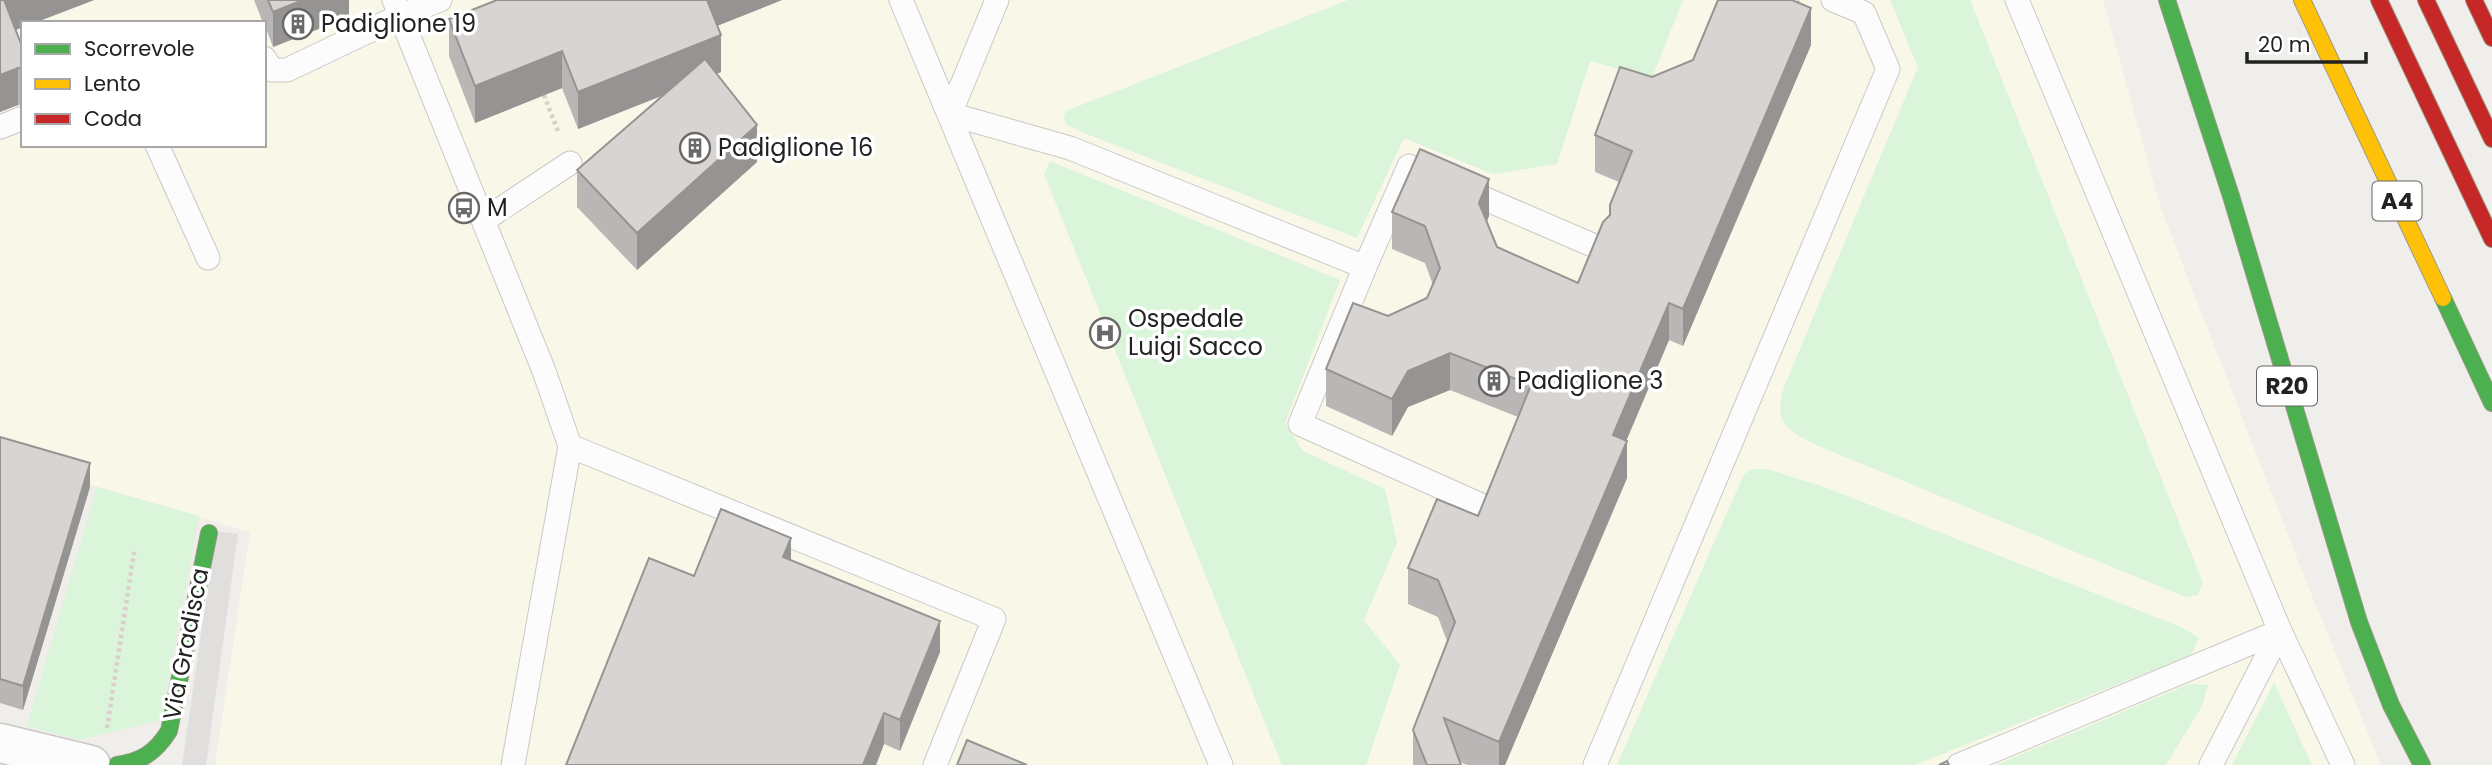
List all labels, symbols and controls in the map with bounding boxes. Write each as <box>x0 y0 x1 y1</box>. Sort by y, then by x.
building icon: Padiglione 19 <box>281 7 315 41</box>
place label: Padiglione 19 <box>321 7 476 40</box>
legend <box>21 21 266 147</box>
scale bar <box>2247 21 2366 65</box>
text: 20 m <box>2258 30 2311 59</box>
text: Scorrevole <box>84 34 195 63</box>
text: Lento <box>84 69 141 98</box>
text: Coda <box>84 104 142 133</box>
building icon: Padiglione 16 <box>678 131 712 165</box>
place label: Padiglione 16 <box>718 131 873 164</box>
road number: A4 <box>2372 182 2422 220</box>
bus stop icon: M <box>447 191 481 225</box>
place label: M <box>487 191 508 224</box>
place label: Ospedale Luigi Sacco <box>1128 302 1263 363</box>
hospital icon: Ospedale Luigi Sacco <box>1088 316 1122 350</box>
building icon: Padiglione 3 <box>1477 364 1511 398</box>
place label: Padiglione 3 <box>1517 364 1663 397</box>
road number: R20 <box>2257 366 2317 406</box>
street label: Via Gradisca <box>155 565 216 723</box>

